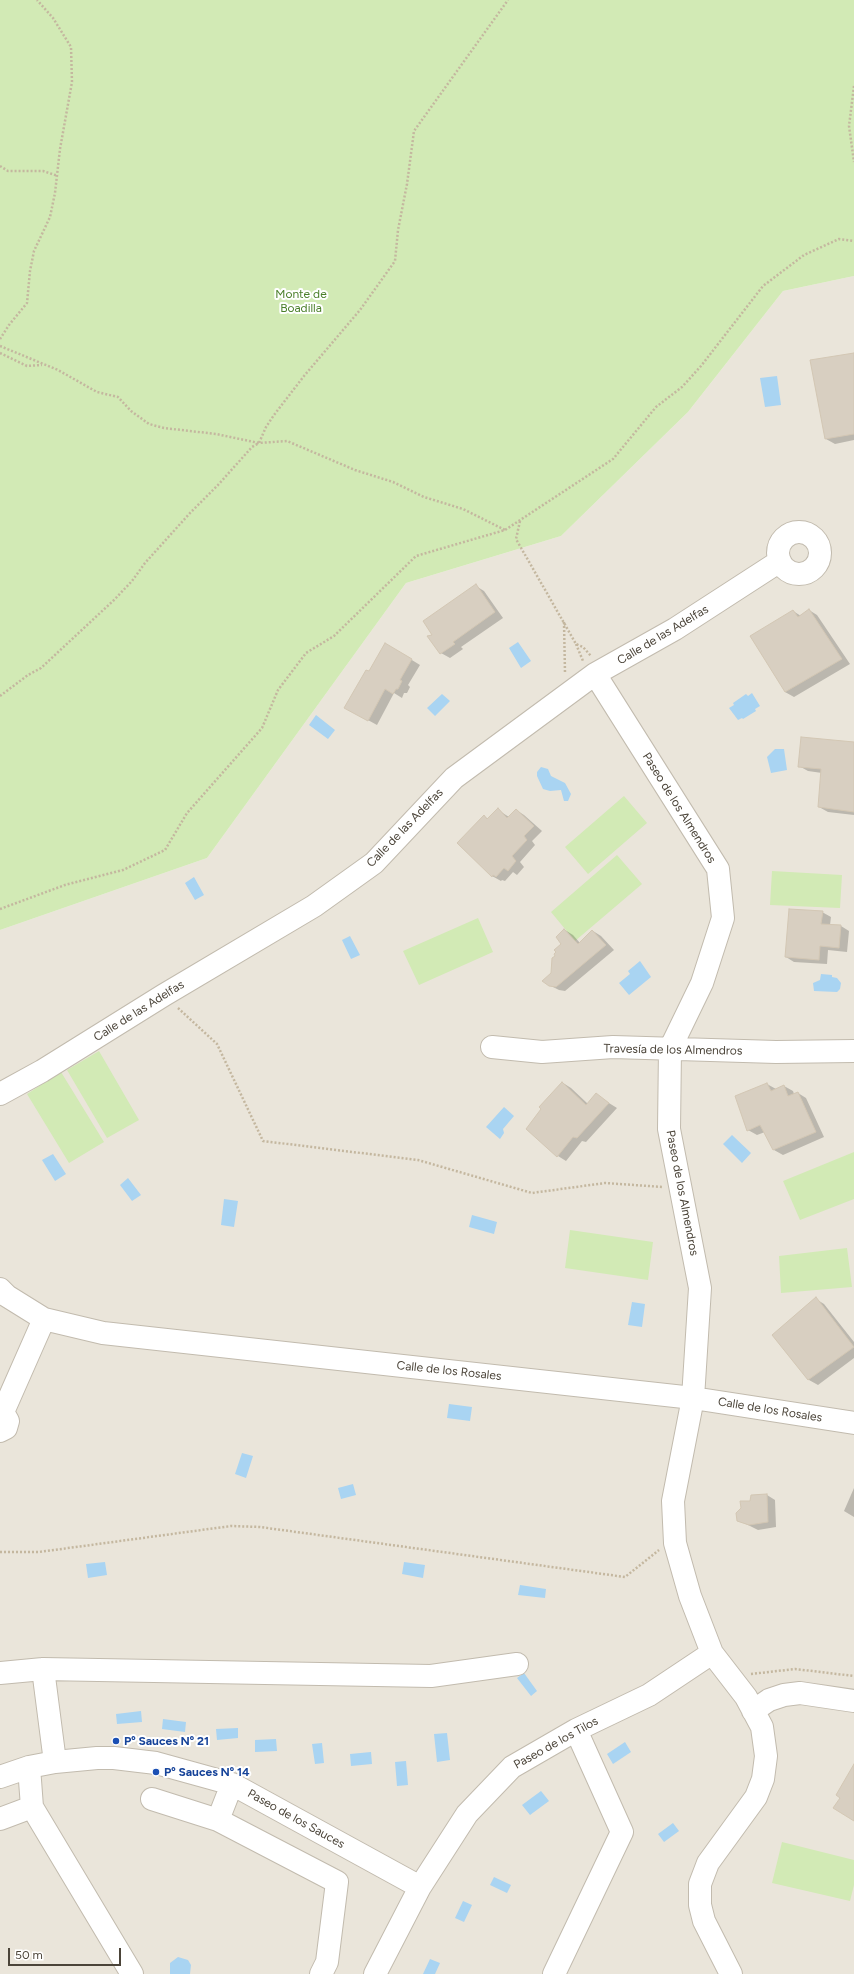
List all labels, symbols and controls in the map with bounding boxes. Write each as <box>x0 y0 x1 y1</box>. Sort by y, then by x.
park label: Monte de Boadilla <box>275 287 327 315</box>
street label: Calle de las Adelfas <box>615 602 711 668</box>
street label: Paseo de los Almendros <box>639 750 719 866</box>
street label: Calle de las Adelfas <box>364 786 446 870</box>
street label: Calle de las Adelfas <box>91 977 187 1045</box>
street label: Travesía de los Almendros <box>603 1042 743 1058</box>
street label: Paseo de los Almendros <box>663 1129 701 1257</box>
street label: Calle de los Rosales <box>396 1358 502 1384</box>
street label: Calle de los Rosales <box>717 1395 823 1425</box>
street label: Paseo de los Tilos <box>511 1714 601 1772</box>
place label: Pº Sauces Nº 21 <box>124 1734 209 1748</box>
marker: Pº Sauces Nº 21 <box>111 1736 121 1746</box>
place label: Pº Sauces Nº 14 <box>164 1765 250 1779</box>
marker: Pº Sauces Nº 14 <box>151 1767 161 1777</box>
street label: Paseo de los Sauces <box>245 1786 347 1852</box>
scale bar <box>10 1940 123 1966</box>
text: 50 m <box>15 1948 43 1962</box>

